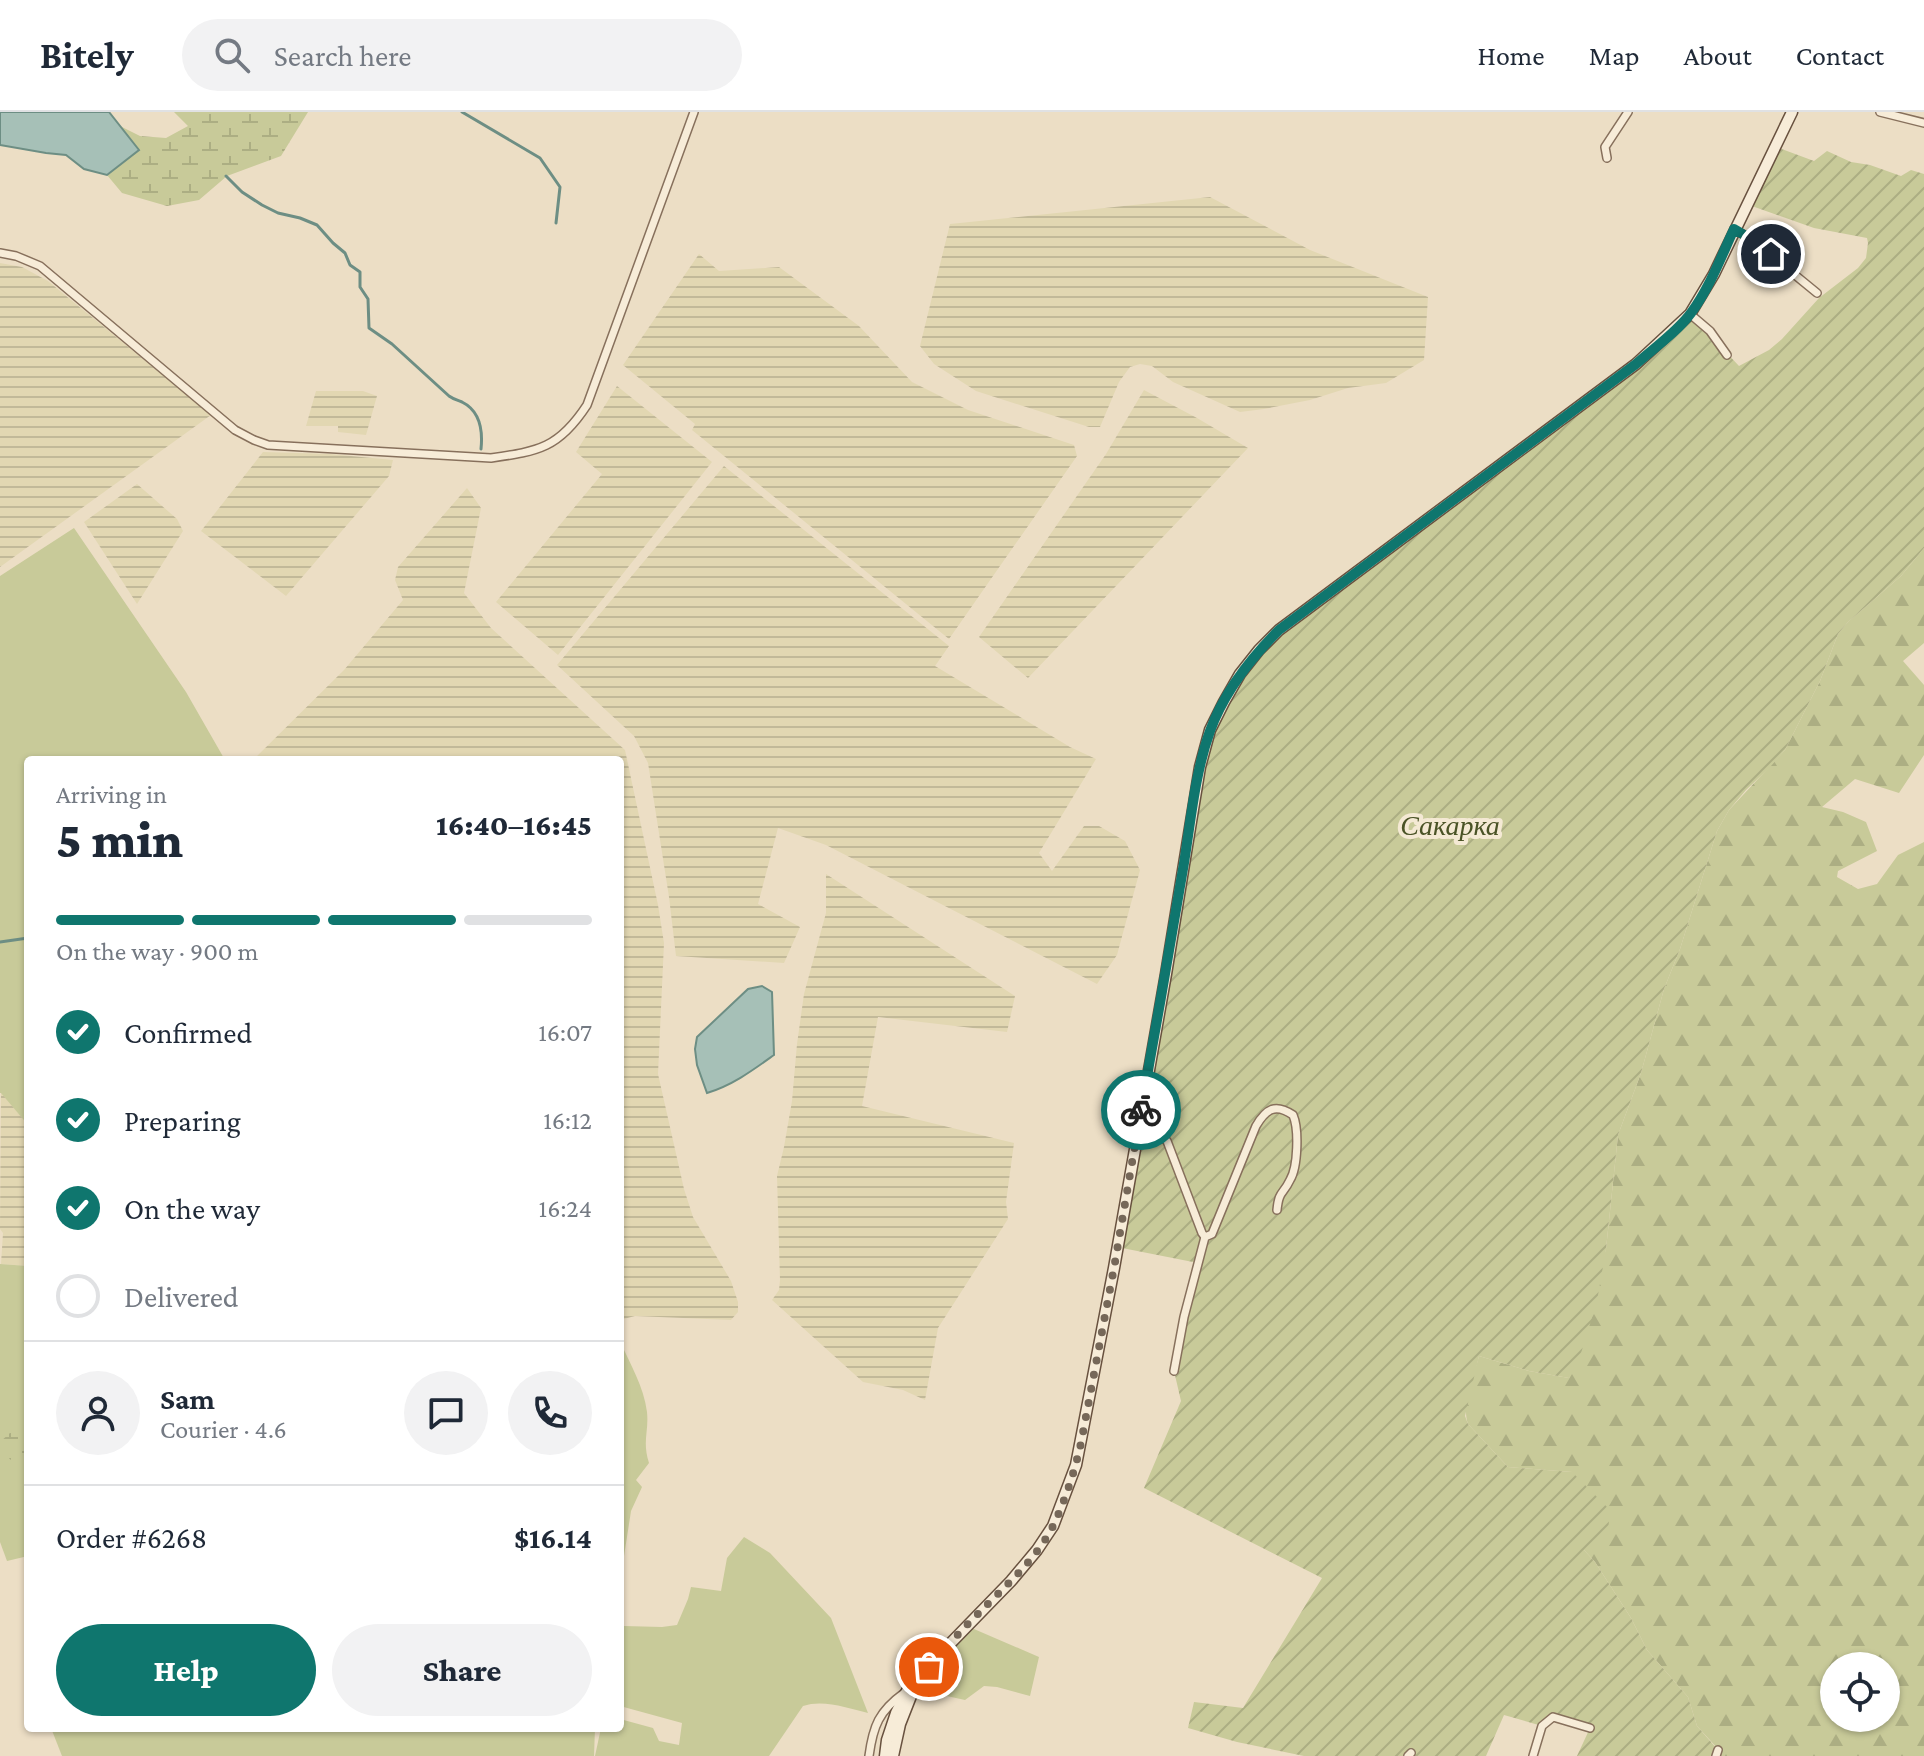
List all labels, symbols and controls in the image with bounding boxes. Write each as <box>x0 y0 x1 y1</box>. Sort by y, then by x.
search box <box>182 19 742 91</box>
icon: search <box>210 33 254 77</box>
text: Bitely <box>40 34 134 76</box>
text: Search here <box>274 39 412 72</box>
text: Home <box>1478 40 1545 71</box>
text: Map <box>1589 40 1640 71</box>
text: About <box>1684 40 1752 71</box>
text: Contact <box>1796 40 1884 71</box>
pin <box>1737 220 1805 288</box>
icon: home <box>1749 232 1793 276</box>
text: Arriving in <box>56 780 167 809</box>
text: 16:40–16:45 <box>436 808 592 841</box>
text: 5 min <box>56 810 183 868</box>
park label: Сакарка <box>1400 810 1500 841</box>
text: On the way · 900 m <box>56 937 258 966</box>
icon: check <box>56 1010 100 1054</box>
text: Confirmed <box>124 1016 252 1049</box>
text: 16:07 <box>538 1018 592 1047</box>
courier <box>1101 1070 1181 1150</box>
icon: bike <box>1119 1088 1163 1132</box>
icon: check <box>56 1098 100 1142</box>
text: Preparing <box>124 1104 241 1137</box>
text: 16:12 <box>543 1106 592 1135</box>
icon: check <box>56 1186 100 1230</box>
text: On the way <box>124 1192 260 1225</box>
text: 16:24 <box>539 1194 592 1223</box>
text: Delivered <box>124 1280 239 1313</box>
button: person <box>56 1371 140 1455</box>
button: chat <box>404 1371 488 1455</box>
button: phone <box>508 1371 592 1455</box>
text: Sam <box>160 1382 215 1415</box>
text: Courier · 4.6 <box>160 1415 287 1444</box>
text: Order #6268 <box>56 1521 207 1554</box>
text: $16.14 <box>514 1521 592 1554</box>
button: Help <box>56 1624 316 1716</box>
button: Share <box>332 1624 592 1716</box>
pin <box>895 1633 963 1701</box>
icon: bag <box>907 1645 951 1689</box>
map controls <box>1820 1652 1900 1732</box>
button: locate <box>1820 1652 1900 1732</box>

